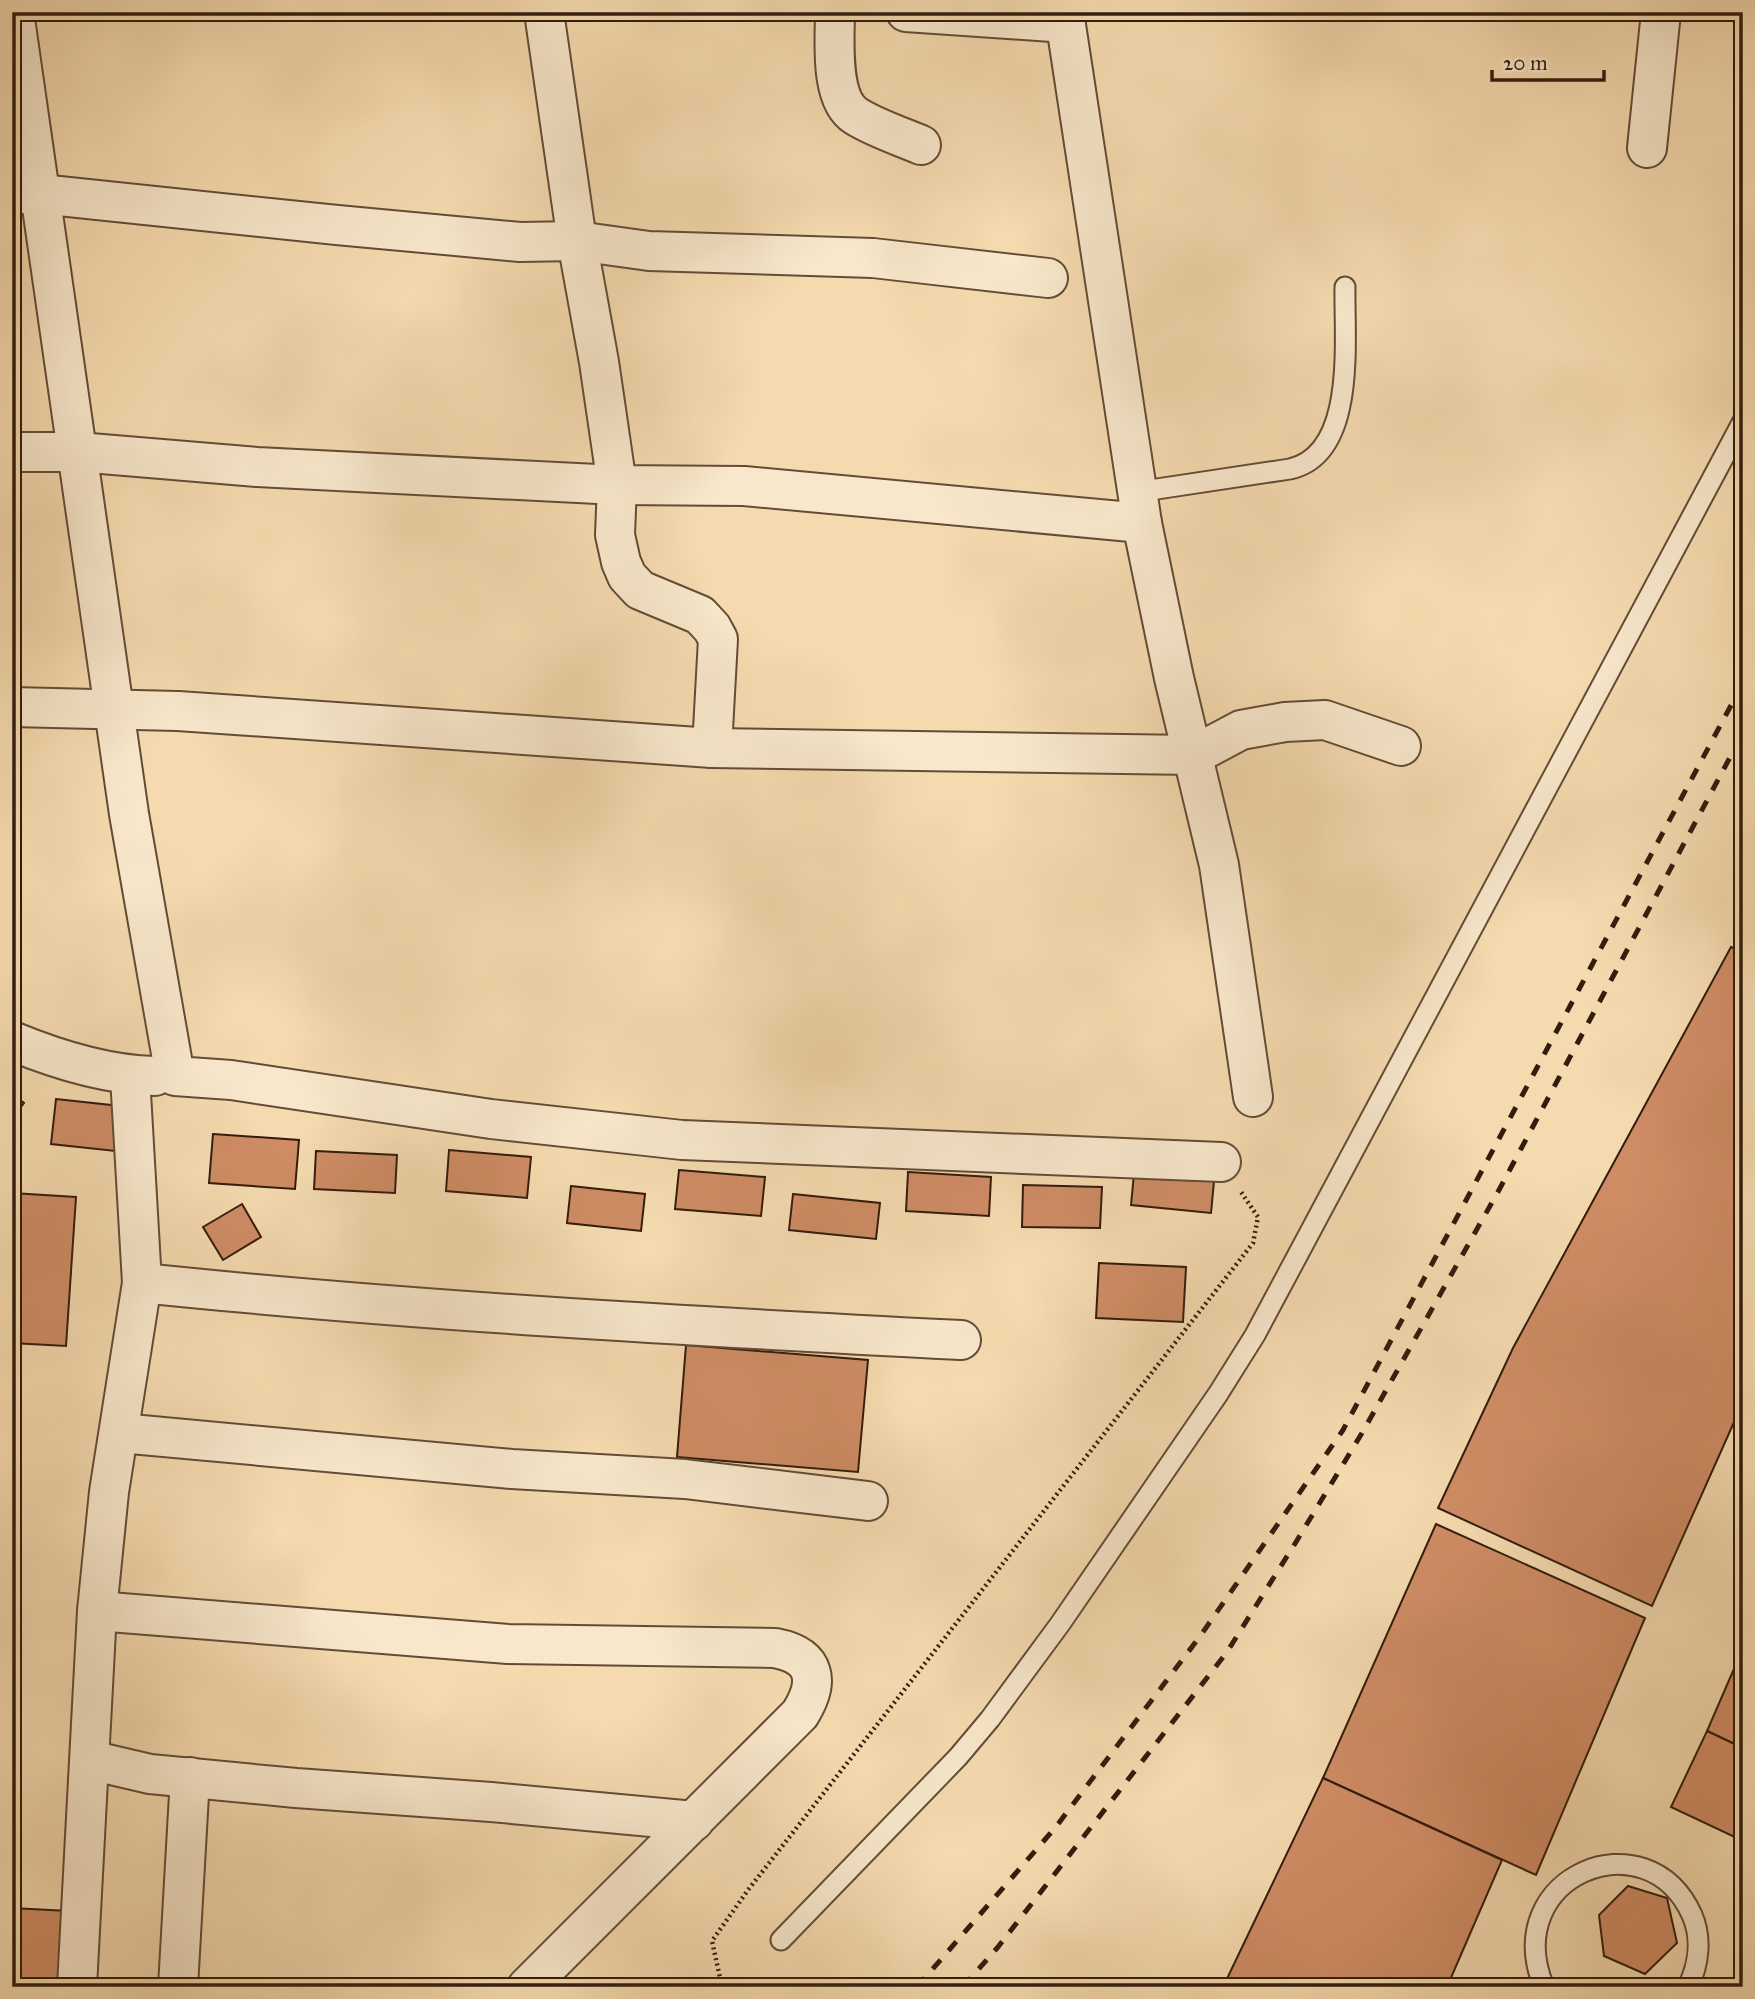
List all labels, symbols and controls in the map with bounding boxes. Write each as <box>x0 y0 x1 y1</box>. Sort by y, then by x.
scale bar <box>1492 38 1604 82</box>
text: 20 m <box>1503 50 1548 76</box>

